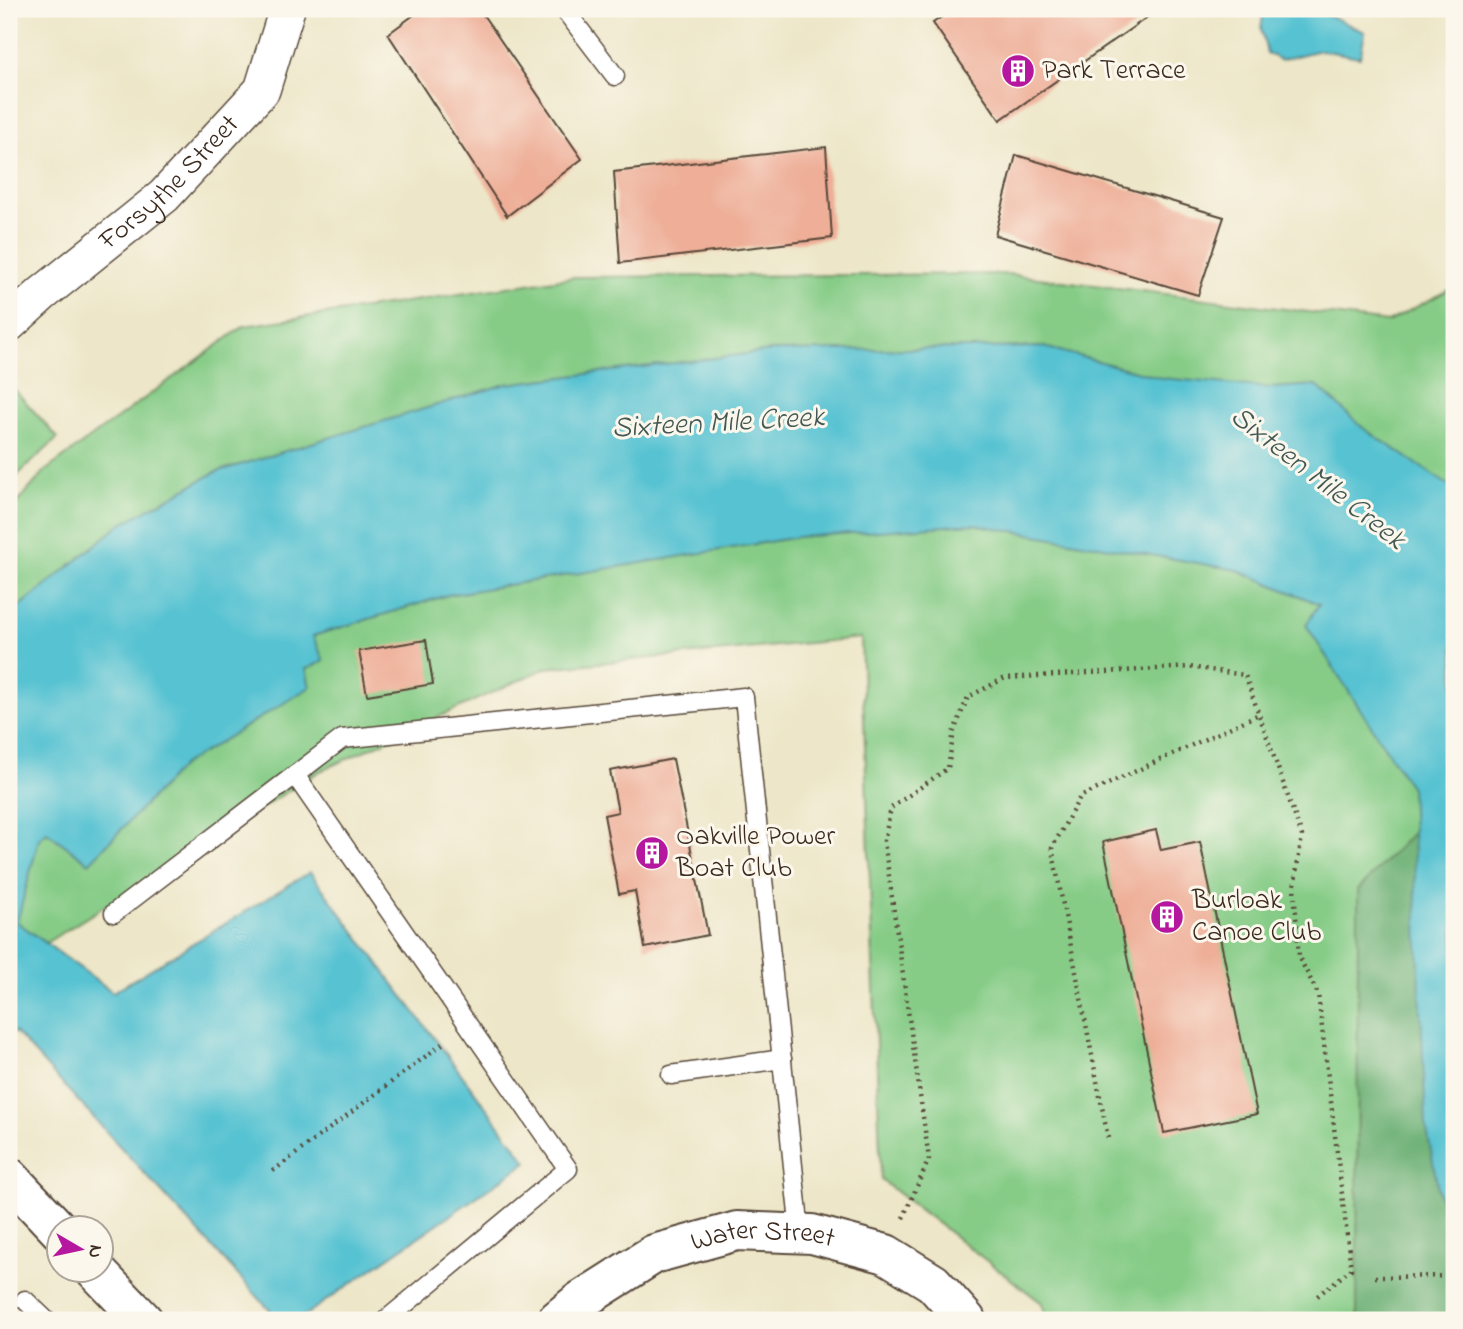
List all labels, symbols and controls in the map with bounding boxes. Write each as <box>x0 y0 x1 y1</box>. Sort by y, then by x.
place label: Park Terrace <box>1042 51 1186 92</box>
building icon: Park Terrace <box>999 52 1037 90</box>
street label: Forsythe Street <box>90 106 249 261</box>
water label: Sixteen Mile Creek <box>611 396 827 452</box>
water label: Sixteen Mile Creek <box>1220 396 1416 563</box>
place label: Oakville Power Boat Club <box>675 817 836 890</box>
building icon: Oakville Power Boat Club <box>633 834 671 872</box>
place label: Burloak Canoe Club <box>1191 881 1321 954</box>
building icon: Burloak Canoe Club <box>1148 898 1186 936</box>
street label: Water Street <box>686 1210 839 1263</box>
north arrow <box>46 1214 116 1284</box>
text: N <box>80 1243 109 1260</box>

